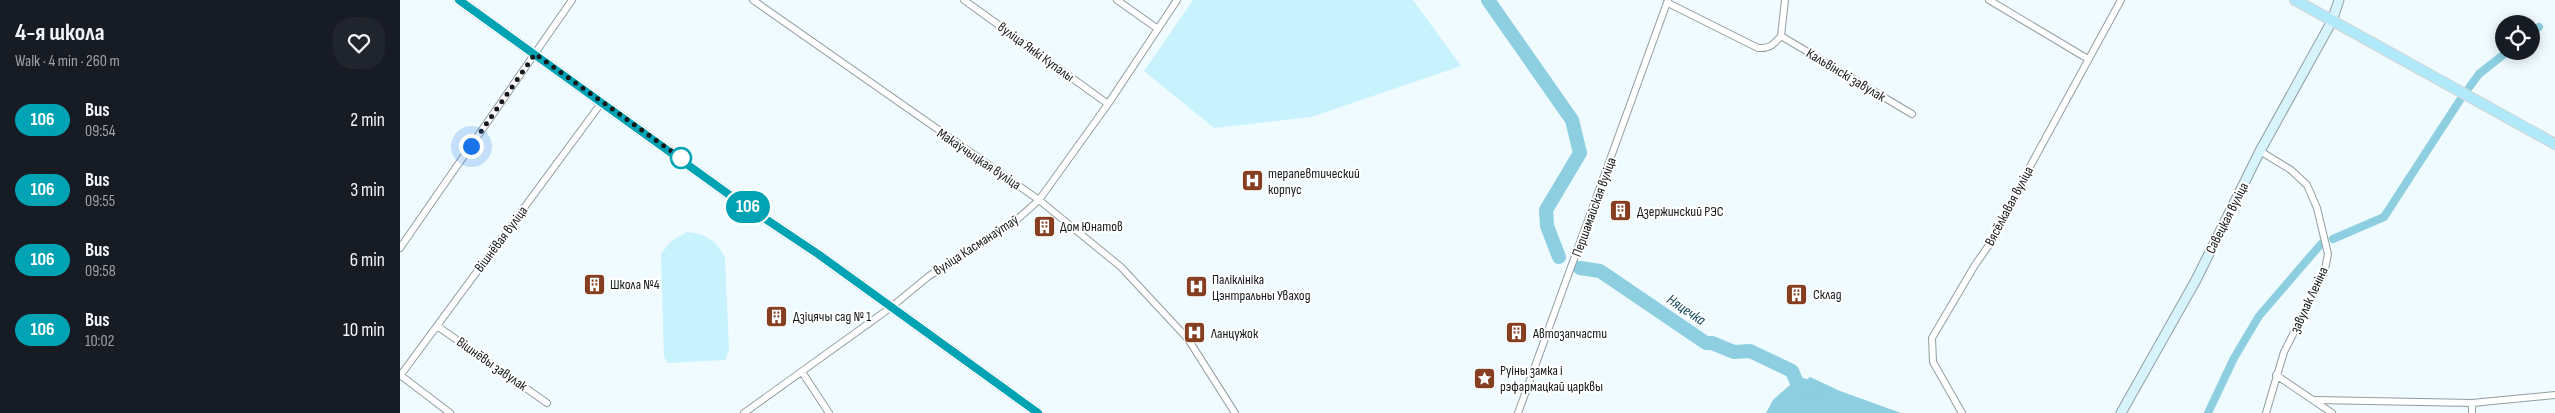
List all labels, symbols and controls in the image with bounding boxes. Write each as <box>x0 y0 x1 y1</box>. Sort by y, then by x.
map controls <box>2495 15 2540 60</box>
button: locate <box>2495 15 2540 60</box>
button: heart <box>333 17 385 69</box>
text: 4-я школа <box>15 18 105 47</box>
street label: вуліца Янкі Купалы <box>994 19 1078 85</box>
street label: Кальвінскі завулак <box>1803 45 1889 106</box>
text: Walk · 4 min · 260 m <box>15 52 120 71</box>
text: Bus <box>85 99 110 122</box>
text: 106 <box>30 109 55 130</box>
text: 2 min <box>350 109 385 132</box>
text: 09:54 <box>85 122 115 141</box>
street label: Макаўчыцкая вуліца <box>934 125 1024 193</box>
your location <box>459 134 484 159</box>
unlabelled marker <box>670 147 692 169</box>
street label: Першамайская вуліца <box>1568 155 1620 259</box>
street label: Вясёлкавая вуліца <box>1981 163 2037 249</box>
place label: терапевтический корпус <box>1268 165 1360 198</box>
text: Bus <box>85 169 110 192</box>
hospital icon: терапевтический корпус <box>1240 169 1264 193</box>
text: 106 <box>30 179 55 200</box>
text: 3 min <box>350 179 385 202</box>
street label: Савецкая вуліца <box>2202 180 2252 256</box>
line badge: 106 <box>719 191 777 223</box>
text: 09:55 <box>85 192 115 211</box>
text: 106 <box>736 196 760 217</box>
building icon: Дзержинский РЭС <box>1609 199 1633 223</box>
street label: Вішнёвая вуліца <box>471 203 531 275</box>
place label: Дзержинский РЭС <box>1637 203 1724 220</box>
street label: вуліца Касманаўтаў <box>930 211 1022 279</box>
building icon: Дом Юнатов <box>1032 214 1056 238</box>
place label: Дом Юнатов <box>1060 218 1123 235</box>
text: Bus <box>85 239 110 262</box>
text: 106 <box>30 249 55 270</box>
text: 6 min <box>350 249 385 272</box>
text: 09:58 <box>85 262 116 281</box>
street label: завулак Леніна <box>2286 264 2332 336</box>
place label: Паліклініка Цэнтральны Уваход <box>1212 271 1310 304</box>
building icon: Школа №4 <box>582 272 606 296</box>
hospital icon: Паліклініка Цэнтральны Уваход <box>1184 275 1208 299</box>
place label: Школа №4 <box>610 276 660 293</box>
building icon: Склад <box>1785 282 1809 306</box>
place label: Склад <box>1813 286 1842 303</box>
water label: Няцечка <box>1663 290 1709 330</box>
building icon: Дзіцячы сад № 1 <box>765 304 789 328</box>
place label: Дзіцячы сад № 1 <box>793 308 871 325</box>
text: Bus <box>85 309 110 332</box>
text: 106 <box>30 319 55 340</box>
text: 10 min <box>343 319 385 342</box>
hospital icon: Ланцужок <box>1183 321 1207 345</box>
building icon: Автозапчасти <box>1505 321 1529 345</box>
place label: Ланцужок <box>1210 325 1259 342</box>
place label: Автозапчасти <box>1532 325 1607 342</box>
text: 10:02 <box>85 332 114 351</box>
street label: Вішнёвы завулак <box>453 333 531 395</box>
place label: Руіны замка і рэфармацкай царквы <box>1500 362 1603 395</box>
place icon: Руіны замка і рэфармацкай царквы <box>1472 366 1496 390</box>

